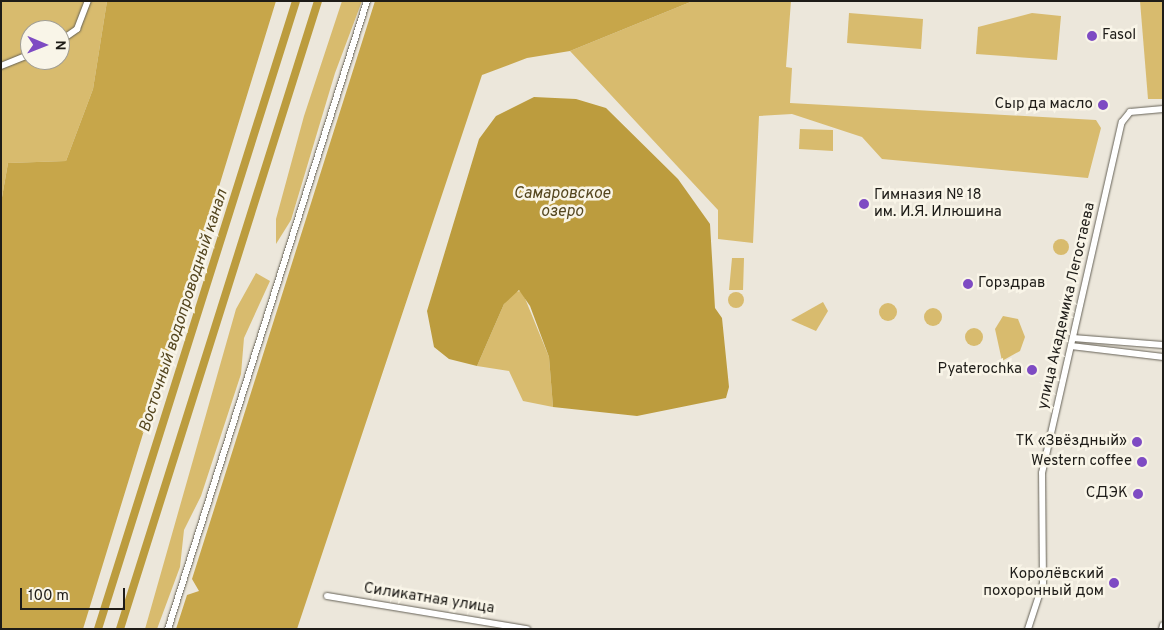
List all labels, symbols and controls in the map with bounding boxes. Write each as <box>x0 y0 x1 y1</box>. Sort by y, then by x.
north arrow <box>20 20 70 70</box>
place label: Fasol <box>1102 27 1136 45</box>
marker: Fasol <box>1086 30 1098 42</box>
text: N <box>51 40 68 50</box>
place label: Сыр да масло <box>994 96 1093 114</box>
marker: Сыр да масло <box>1097 99 1109 111</box>
water label: Самаровское озеро <box>514 184 610 222</box>
place label: Гимназия № 18 им. И.Я. Илюшина <box>874 186 1002 221</box>
water label: Восточный водопроводный канал <box>136 187 232 435</box>
marker: Гимназия № 18 им. И.Я. Илюшина <box>858 198 870 210</box>
street label: улица Академика Легостаева <box>1034 201 1100 411</box>
place label: Горздрав <box>978 275 1045 293</box>
marker: Горздрав <box>962 278 974 290</box>
place label: Pyaterochka <box>938 361 1022 379</box>
marker: Pyaterochka <box>1026 364 1038 376</box>
place label: ТК «Звёздный» <box>1016 433 1127 451</box>
marker: ТК «Звёздный» <box>1131 436 1143 448</box>
place label: Western coffee <box>1031 453 1132 471</box>
marker: Western coffee <box>1136 456 1148 468</box>
place label: СДЭК <box>1086 485 1128 503</box>
marker: СДЭК <box>1132 488 1144 500</box>
place label: Королёвский похоронный дом <box>983 565 1104 600</box>
marker: Королёвский похоронный дом <box>1108 577 1120 589</box>
scale bar <box>22 578 128 610</box>
street label: Силикатная улица <box>362 580 496 618</box>
text: 100 m <box>28 587 69 606</box>

